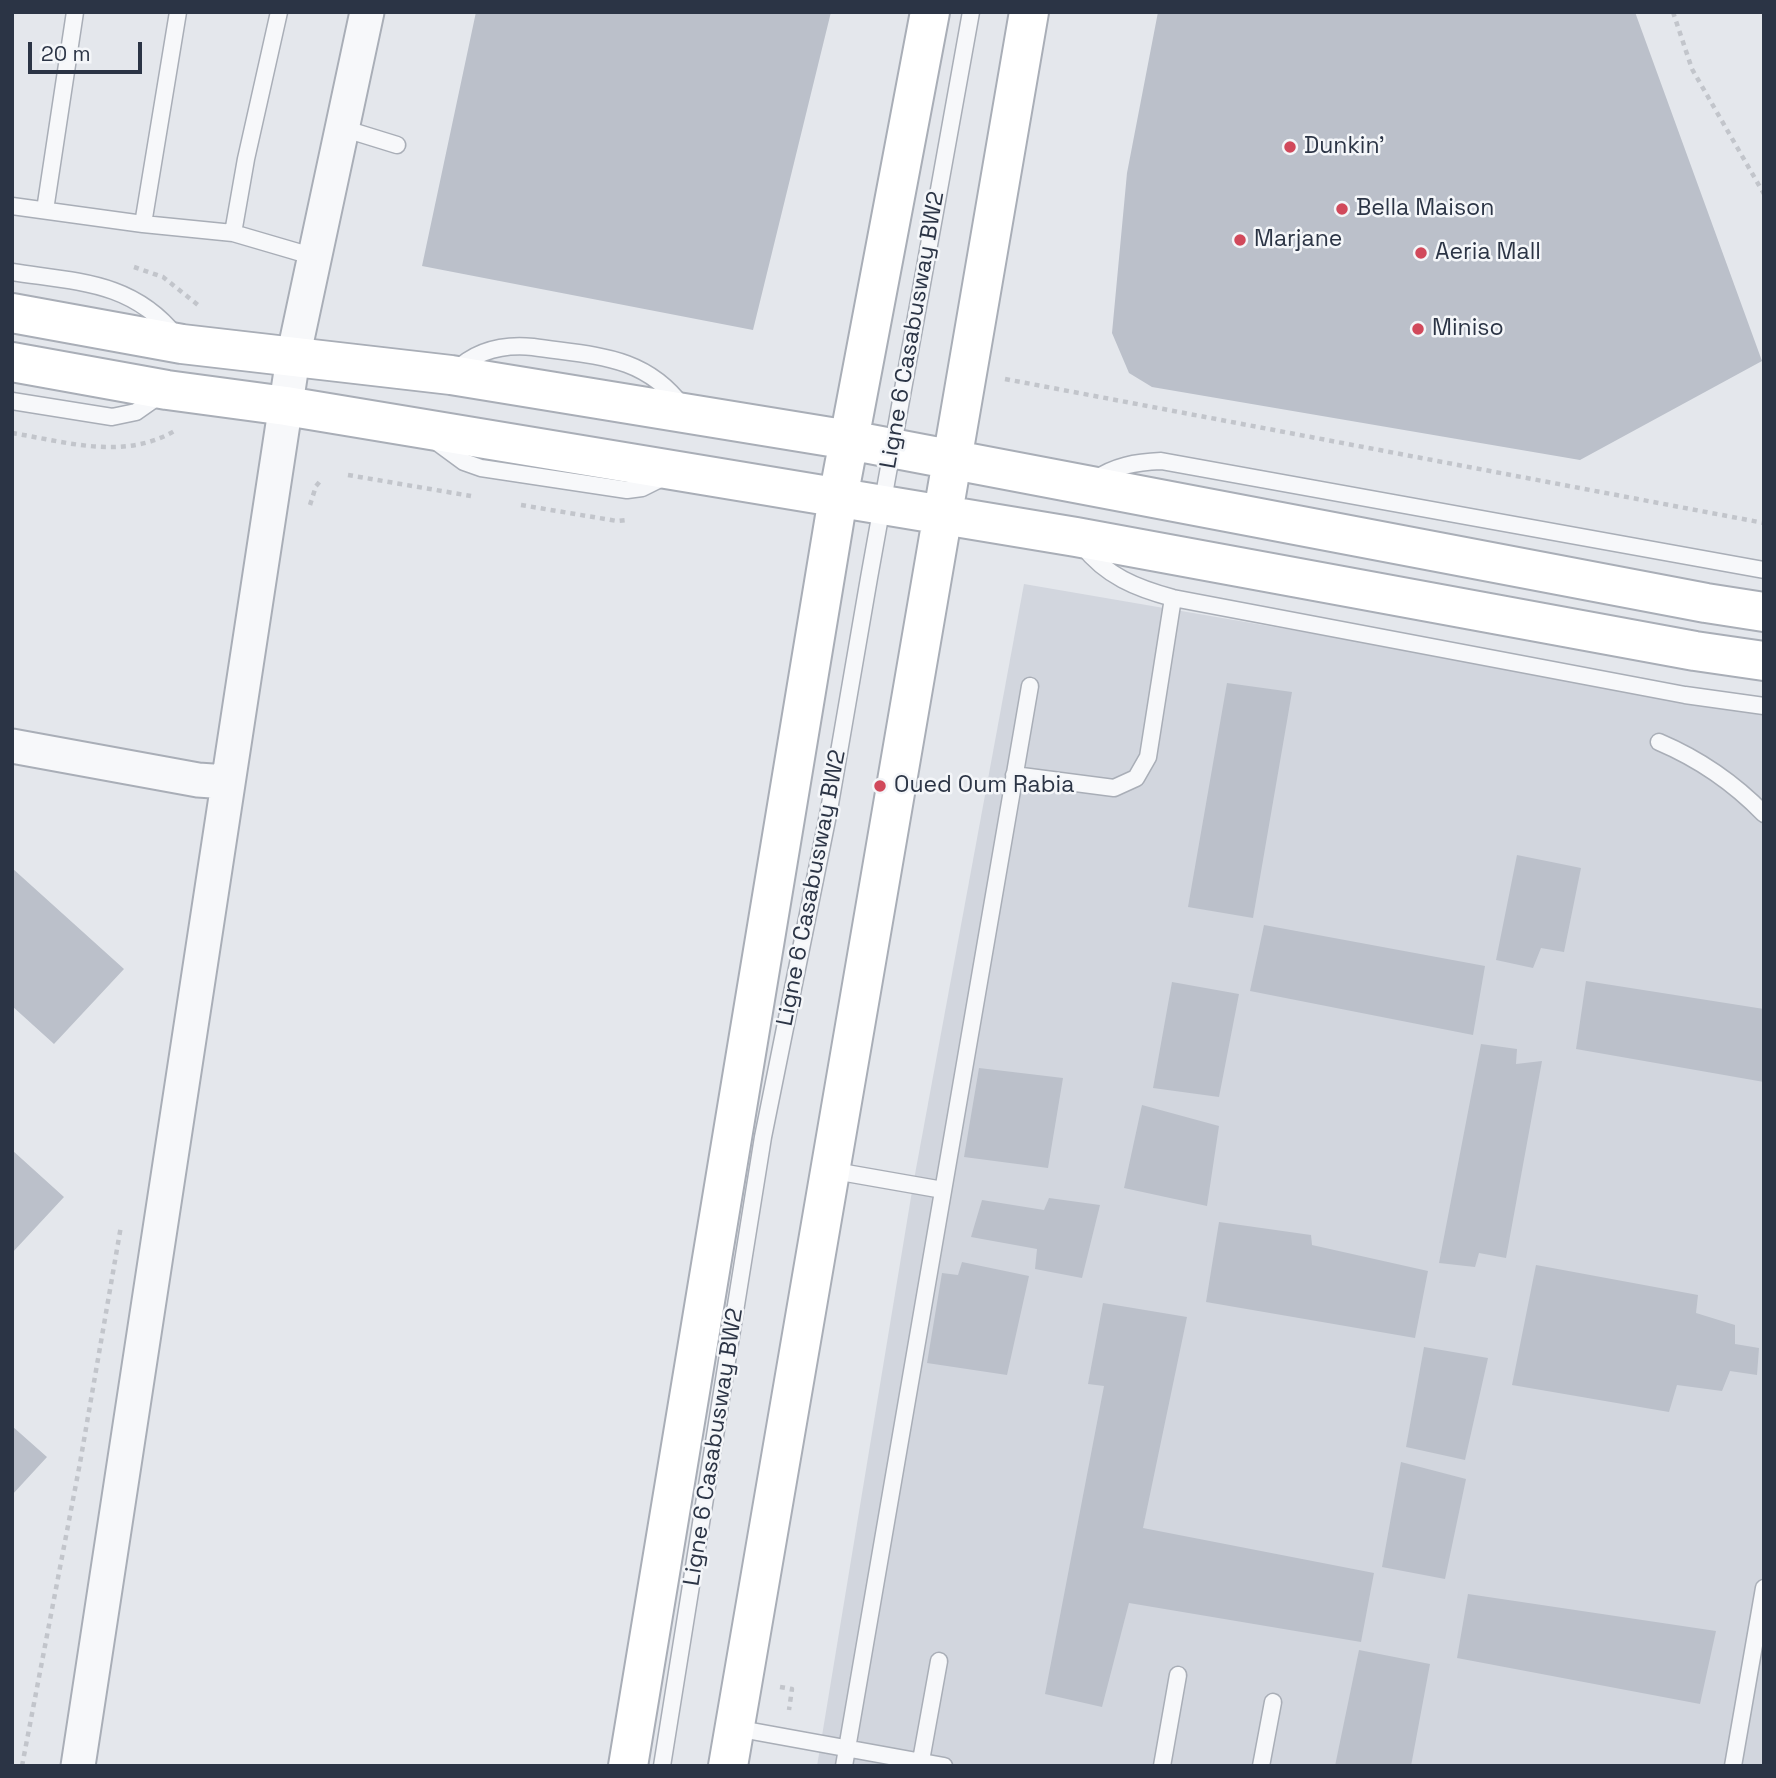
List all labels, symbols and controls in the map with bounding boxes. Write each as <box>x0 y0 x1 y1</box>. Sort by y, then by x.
scale bar <box>32 28 145 72</box>
text: 20 m <box>41 40 91 67</box>
place label: Dunkin' <box>1304 133 1385 161</box>
marker: Dunkin' <box>1282 139 1298 155</box>
street label: Ligne 6 Casabusway BW2 <box>875 189 951 471</box>
place label: Bella Maison <box>1356 195 1494 223</box>
marker: Bella Maison <box>1334 201 1350 217</box>
place label: Marjane <box>1254 226 1342 254</box>
marker: Marjane <box>1232 232 1248 248</box>
place label: Aeria Mall <box>1435 239 1541 267</box>
marker: Aeria Mall <box>1413 245 1429 261</box>
place label: Miniso <box>1432 315 1504 343</box>
marker: Miniso <box>1410 321 1426 337</box>
street label: Ligne 6 Casabusway BW2 <box>772 748 852 1028</box>
place label: Oued Oum Rabia <box>894 772 1074 800</box>
marker: Oued Oum Rabia <box>872 778 888 794</box>
street label: Ligne 6 Casabusway BW2 <box>678 1306 750 1588</box>

